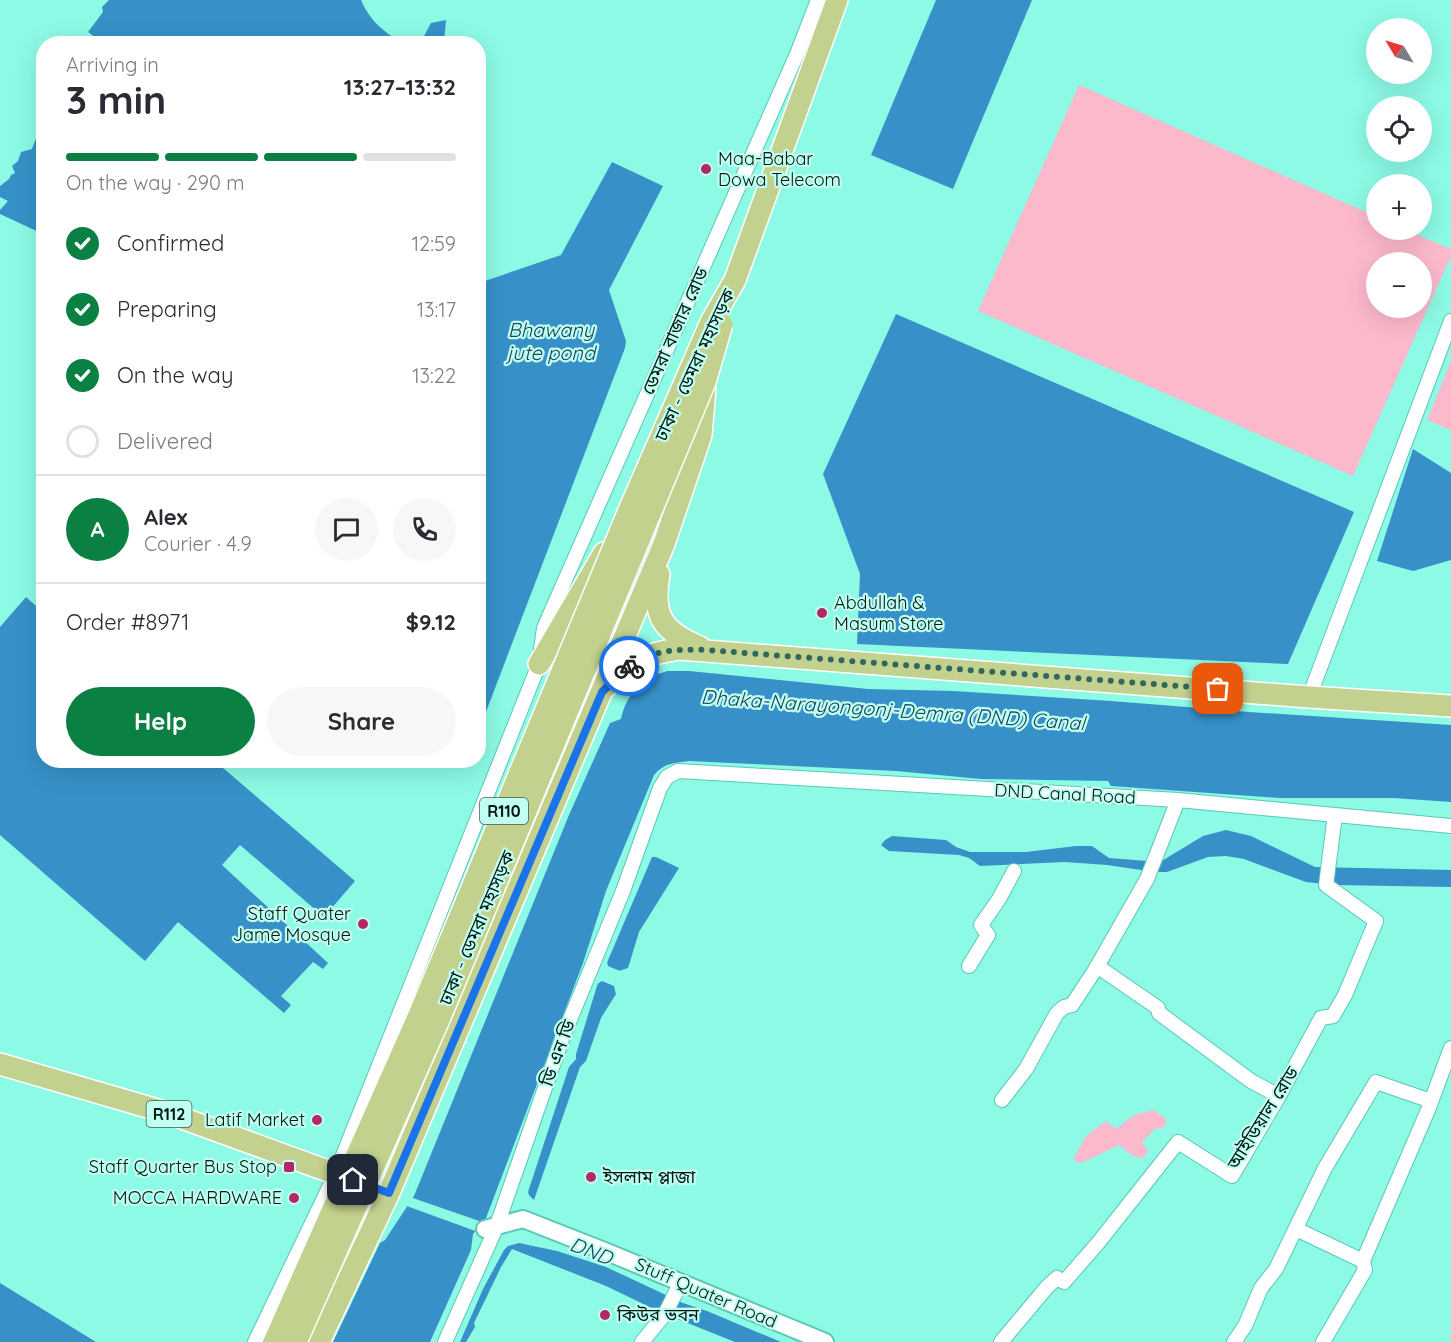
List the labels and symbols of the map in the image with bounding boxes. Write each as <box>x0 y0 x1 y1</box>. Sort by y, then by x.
north arrow <box>1366 18 1432 84</box>
place label: Maa-Babar Dowa Telecom <box>718 147 841 191</box>
marker: Maa-Babar Dowa Telecom <box>699 162 713 176</box>
street label: ডেমরা বাজার রোড <box>636 263 713 398</box>
street label: ঢাকা - ডেমরা মহাসড়ক <box>649 284 740 446</box>
water label: Bhawany jute pond <box>505 317 598 365</box>
place label: Abdullah & Masum Store <box>834 591 944 635</box>
marker: Abdullah & Masum Store <box>815 606 829 620</box>
courier <box>599 636 659 696</box>
pin <box>1192 663 1243 714</box>
water label: Dhaka-Narayongonj-Demra (DND) Canal <box>700 684 1088 736</box>
street label: DND Canal Road <box>994 778 1136 809</box>
road number: R110 <box>480 798 528 824</box>
street label: ঢাকা - ডেমরা মহাসড়ক <box>433 847 520 1009</box>
place label: Staff Quater Jame Mosque <box>233 902 351 946</box>
marker: Staff Quater Jame Mosque <box>356 917 370 931</box>
street label: ডি এন ডি <box>535 1016 580 1090</box>
street label: আইডিয়াল রোড <box>1221 1062 1303 1174</box>
road number: R112 <box>146 1101 192 1127</box>
place label: Latif Market <box>205 1108 305 1131</box>
marker: Latif Market <box>310 1113 324 1127</box>
pin <box>327 1154 378 1205</box>
place label: Staff Quarter Bus Stop <box>89 1155 277 1178</box>
marker: Staff Quarter Bus Stop <box>282 1160 296 1174</box>
place label: ইসলাম প্লাজা <box>602 1165 696 1188</box>
marker: ইসলাম প্লাজা <box>584 1170 598 1184</box>
place label: MOCCA HARDWARE <box>113 1186 282 1209</box>
marker: MOCCA HARDWARE <box>287 1191 301 1205</box>
water label: DND <box>566 1231 617 1271</box>
street label: Stuff Quater Road <box>632 1252 781 1333</box>
place label: কিউর ভবন <box>616 1303 700 1326</box>
marker: কিউর ভবন <box>598 1308 612 1322</box>

